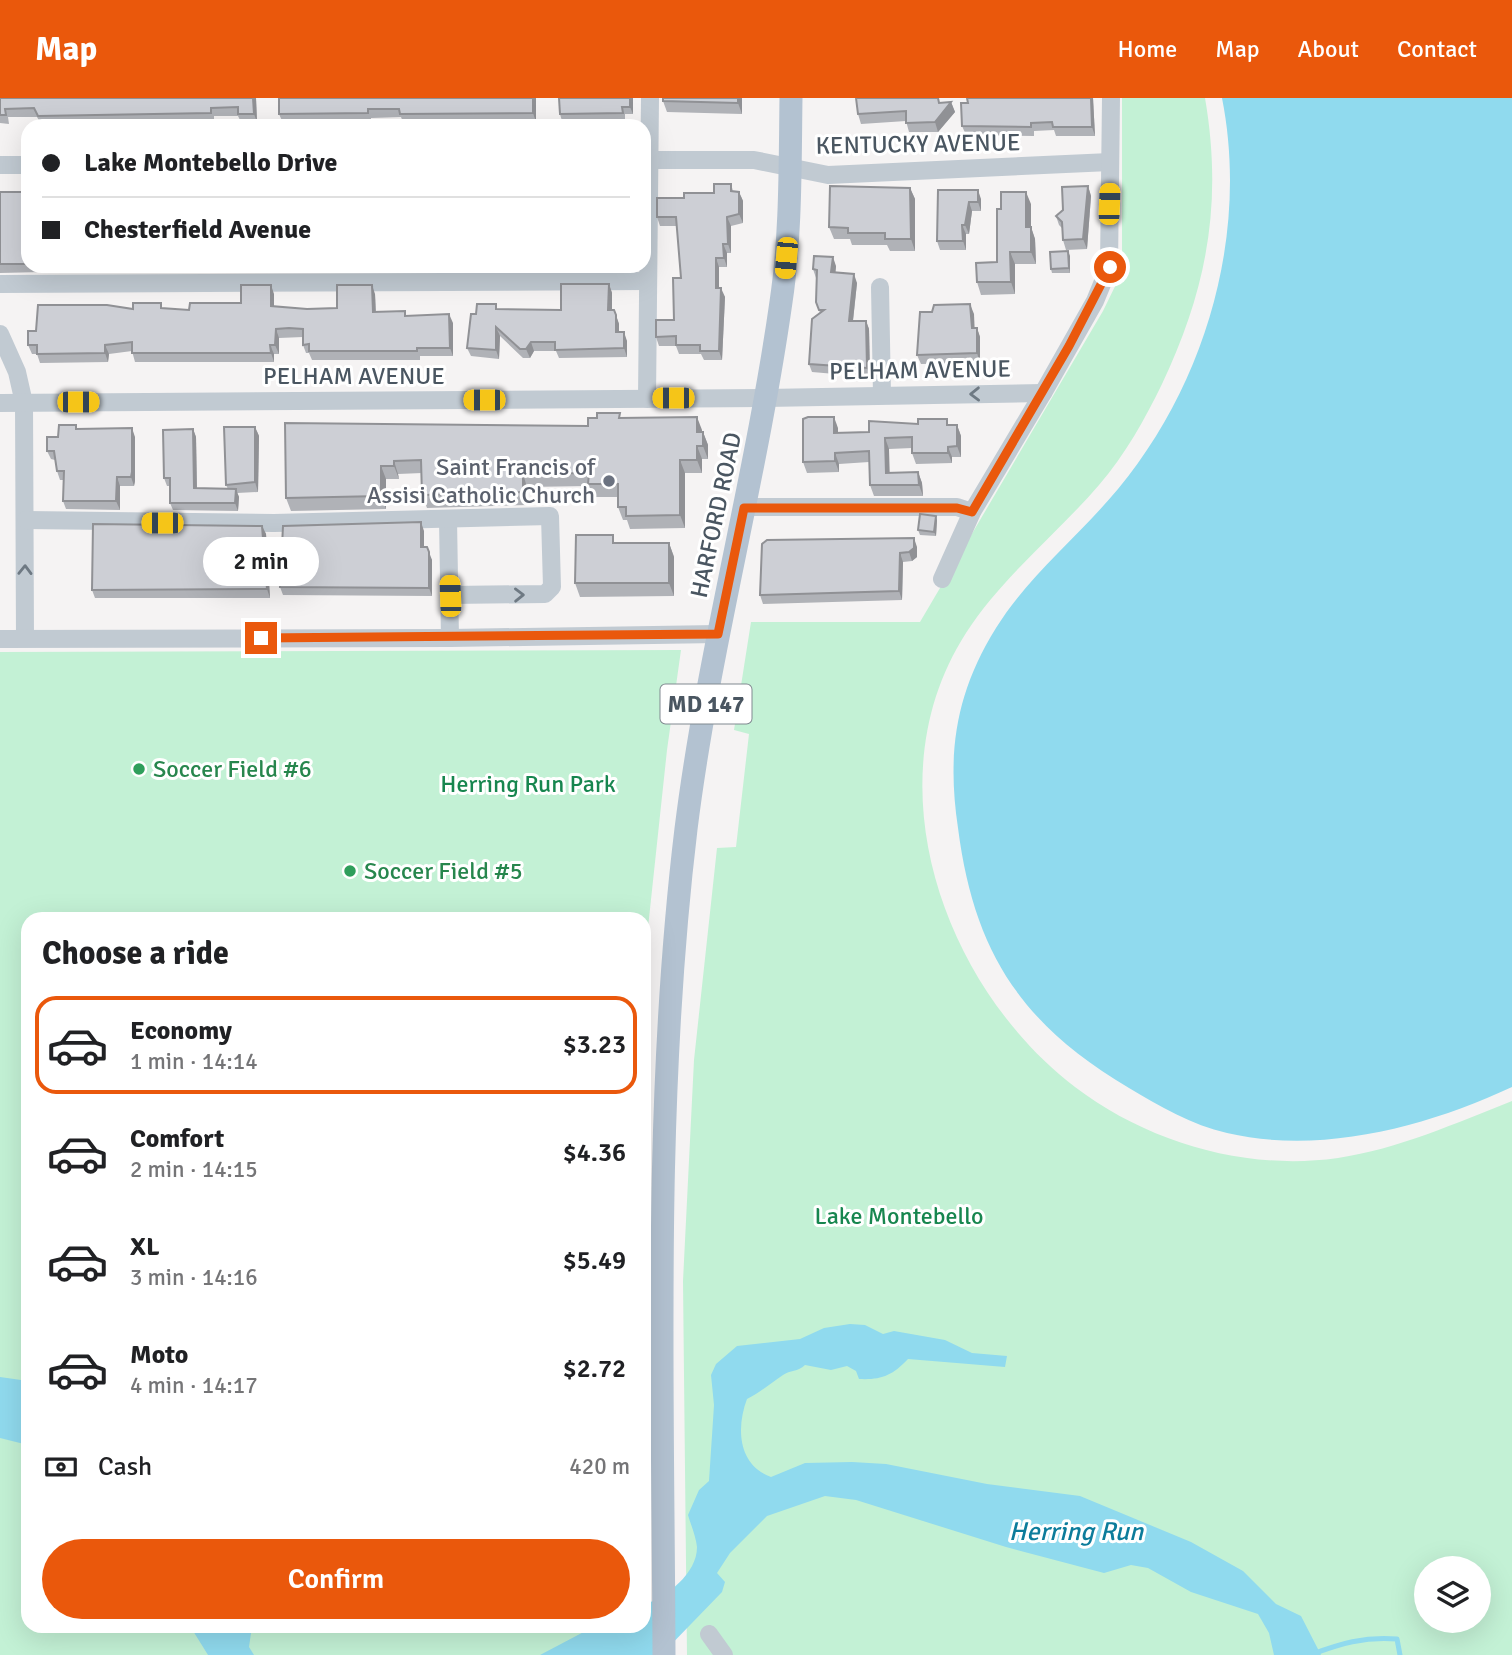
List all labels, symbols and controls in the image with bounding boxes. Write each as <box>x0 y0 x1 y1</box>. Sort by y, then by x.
text: Map <box>35 29 97 70</box>
text: Home <box>1117 34 1177 64</box>
text: Map <box>1215 34 1260 64</box>
text: About <box>1298 34 1359 64</box>
text: Contact <box>1397 34 1477 64</box>
street label: KENTUCKY AVENUE <box>815 127 1021 161</box>
text: Lake Montebello Drive <box>84 147 337 179</box>
car <box>1098 183 1121 225</box>
text: Chesterfield Avenue <box>84 214 311 246</box>
car <box>774 236 799 280</box>
route start <box>1094 251 1126 283</box>
street label: PELHAM AVENUE <box>829 353 1011 387</box>
street label: PELHAM AVENUE <box>263 361 445 391</box>
one-way arrow <box>969 386 980 402</box>
car <box>653 388 695 409</box>
car <box>464 390 506 411</box>
car <box>58 392 100 413</box>
street label: HARFORD ROAD <box>684 429 748 601</box>
place label: Saint Francis of Assisi Catholic Church <box>367 452 596 510</box>
marker: Saint Francis of Assisi Catholic Church <box>601 473 617 489</box>
car <box>142 513 184 534</box>
callout: 2 min <box>203 536 319 586</box>
text: 2 min <box>233 547 289 576</box>
one-way arrow <box>17 564 32 575</box>
car <box>439 575 462 617</box>
one-way arrow <box>514 587 524 603</box>
route end <box>245 622 277 654</box>
road number: MD 147 <box>660 684 752 724</box>
place label: Soccer Field #6 <box>153 754 312 784</box>
marker: Soccer Field #6 <box>131 761 147 777</box>
park label: Herring Run Park <box>440 769 616 799</box>
place label: Soccer Field #5 <box>364 856 523 886</box>
marker: Soccer Field #5 <box>342 863 358 879</box>
text: Choose a ride <box>42 934 229 973</box>
icon: car <box>46 1014 109 1077</box>
text: Economy <box>130 1015 232 1047</box>
text: $3.23 <box>563 1029 626 1061</box>
text: 1 min · 14:14 <box>130 1047 258 1076</box>
icon: car <box>46 1122 109 1185</box>
text: Comfort <box>130 1123 224 1155</box>
text: $4.36 <box>563 1137 626 1169</box>
text: 2 min · 14:15 <box>130 1155 258 1184</box>
park label: Lake Montebello <box>814 1201 984 1231</box>
icon: car <box>46 1230 109 1293</box>
text: XL <box>130 1231 160 1263</box>
text: $5.49 <box>563 1245 626 1277</box>
text: 3 min · 14:16 <box>130 1263 258 1292</box>
icon: car <box>46 1338 109 1401</box>
text: Moto <box>130 1339 188 1371</box>
text: $2.72 <box>563 1353 626 1385</box>
text: 4 min · 14:17 <box>130 1371 258 1400</box>
icon: cash <box>42 1448 80 1486</box>
text: Cash <box>98 1451 152 1483</box>
text: 420 m <box>569 1452 630 1481</box>
water label: Herring Run <box>1009 1516 1144 1548</box>
button: Confirm <box>42 1539 630 1619</box>
map controls <box>1414 1556 1491 1633</box>
button: layers <box>1414 1556 1491 1633</box>

